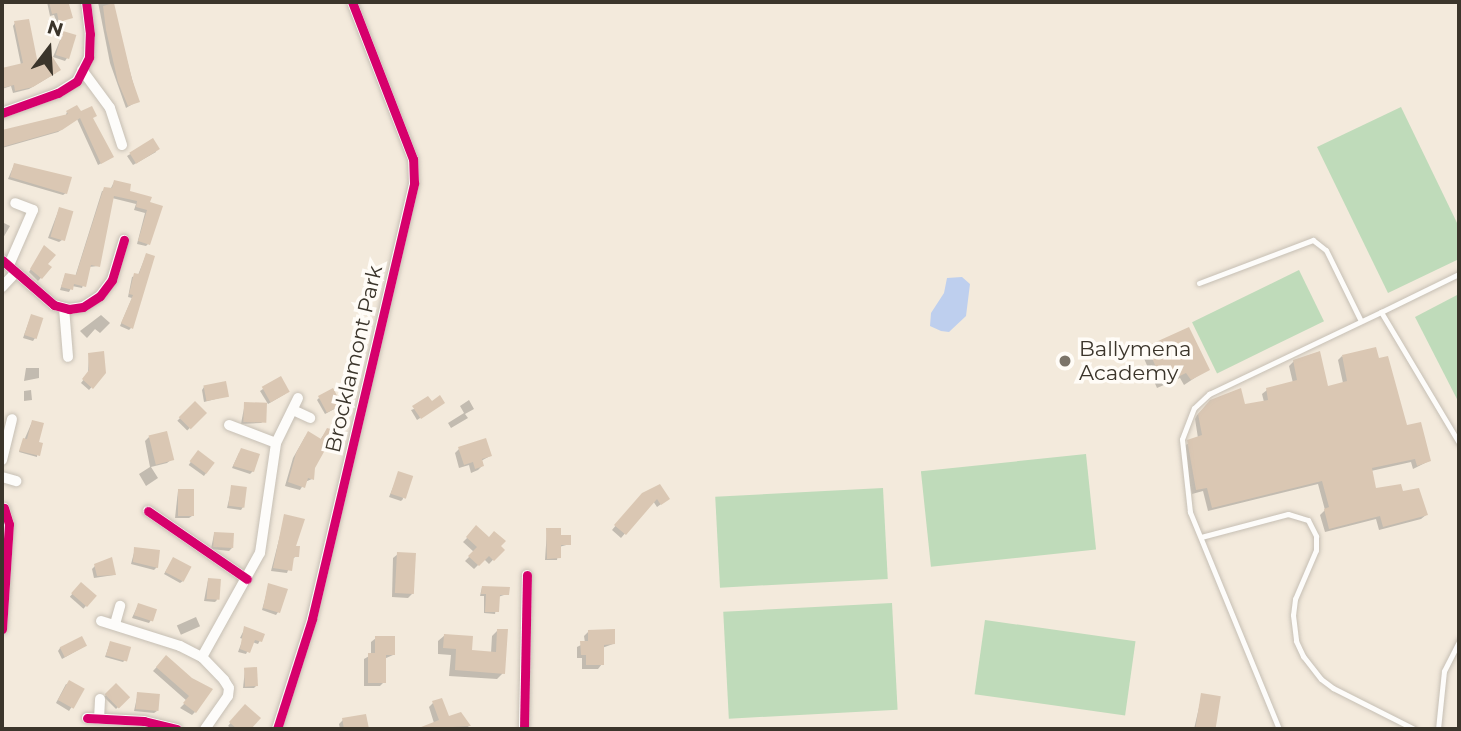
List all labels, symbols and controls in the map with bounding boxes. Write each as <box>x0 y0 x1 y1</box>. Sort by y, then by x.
north arrow <box>14 14 84 84</box>
text: N <box>45 15 66 42</box>
street label: Brocklamont Park <box>320 263 388 455</box>
place label: Ballymena Academy <box>1079 336 1191 386</box>
marker: Ballymena Academy <box>1057 353 1073 369</box>

